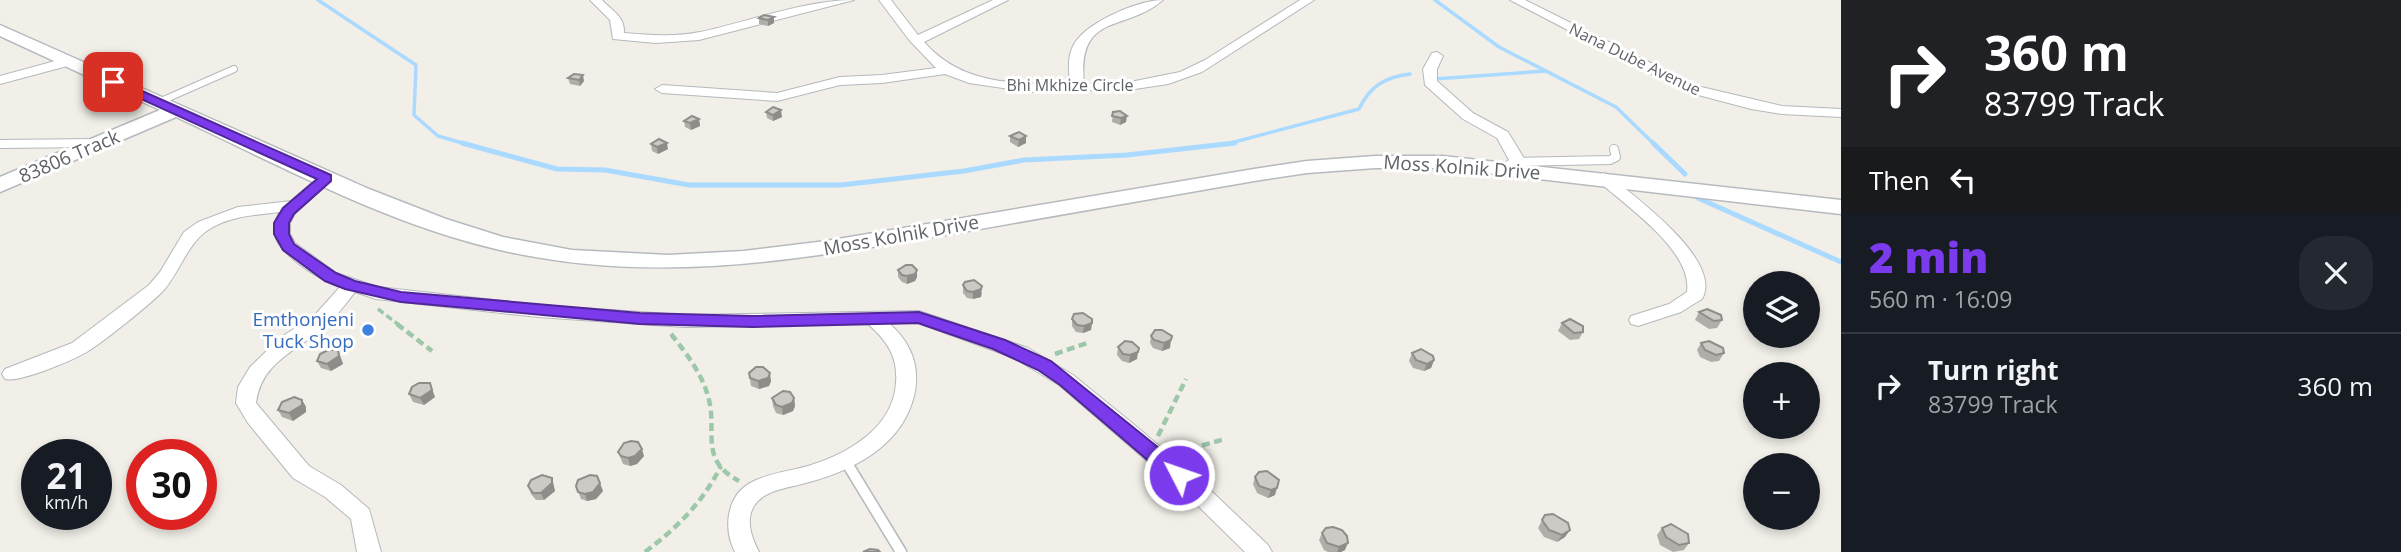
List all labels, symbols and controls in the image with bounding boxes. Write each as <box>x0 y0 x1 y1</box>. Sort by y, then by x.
street label: Nana Dube Avenue <box>1566 18 1704 100</box>
text: 360 m <box>1984 19 2129 85</box>
icon: right <box>1869 28 1960 119</box>
pin <box>83 52 143 112</box>
icon: arrive <box>94 63 132 101</box>
street label: Bhi Mkhize Circle <box>1007 74 1134 96</box>
text: 83799 Track <box>1984 82 2164 125</box>
street label: 83806 Track <box>15 123 123 189</box>
street label: Moss Kolnik Drive <box>1383 149 1541 185</box>
icon: left <box>1944 161 1982 199</box>
text: Then <box>1869 162 1930 198</box>
street label: Moss Kolnik Drive <box>821 209 981 261</box>
text: 2 min <box>1869 228 1988 285</box>
button: close <box>2299 236 2373 310</box>
map controls <box>1743 271 1820 530</box>
button: layers <box>1743 271 1820 348</box>
text: 560 m · 16:09 <box>1869 283 2012 315</box>
place label: Emthonjeni Tuck Shop <box>252 306 354 354</box>
marker: Emthonjeni Tuck Shop <box>360 322 376 338</box>
text: Turn right <box>1928 352 2059 388</box>
button: + <box>1743 362 1820 439</box>
icon: right <box>1869 367 1907 405</box>
text: 360 m <box>2298 368 2373 404</box>
text: 83799 Track <box>1928 388 2058 420</box>
position arrow <box>1142 438 1216 512</box>
speed limit sign: 30 <box>126 439 217 530</box>
text: 21 <box>46 452 87 499</box>
button: − <box>1743 453 1820 530</box>
text: km/h <box>45 490 88 514</box>

